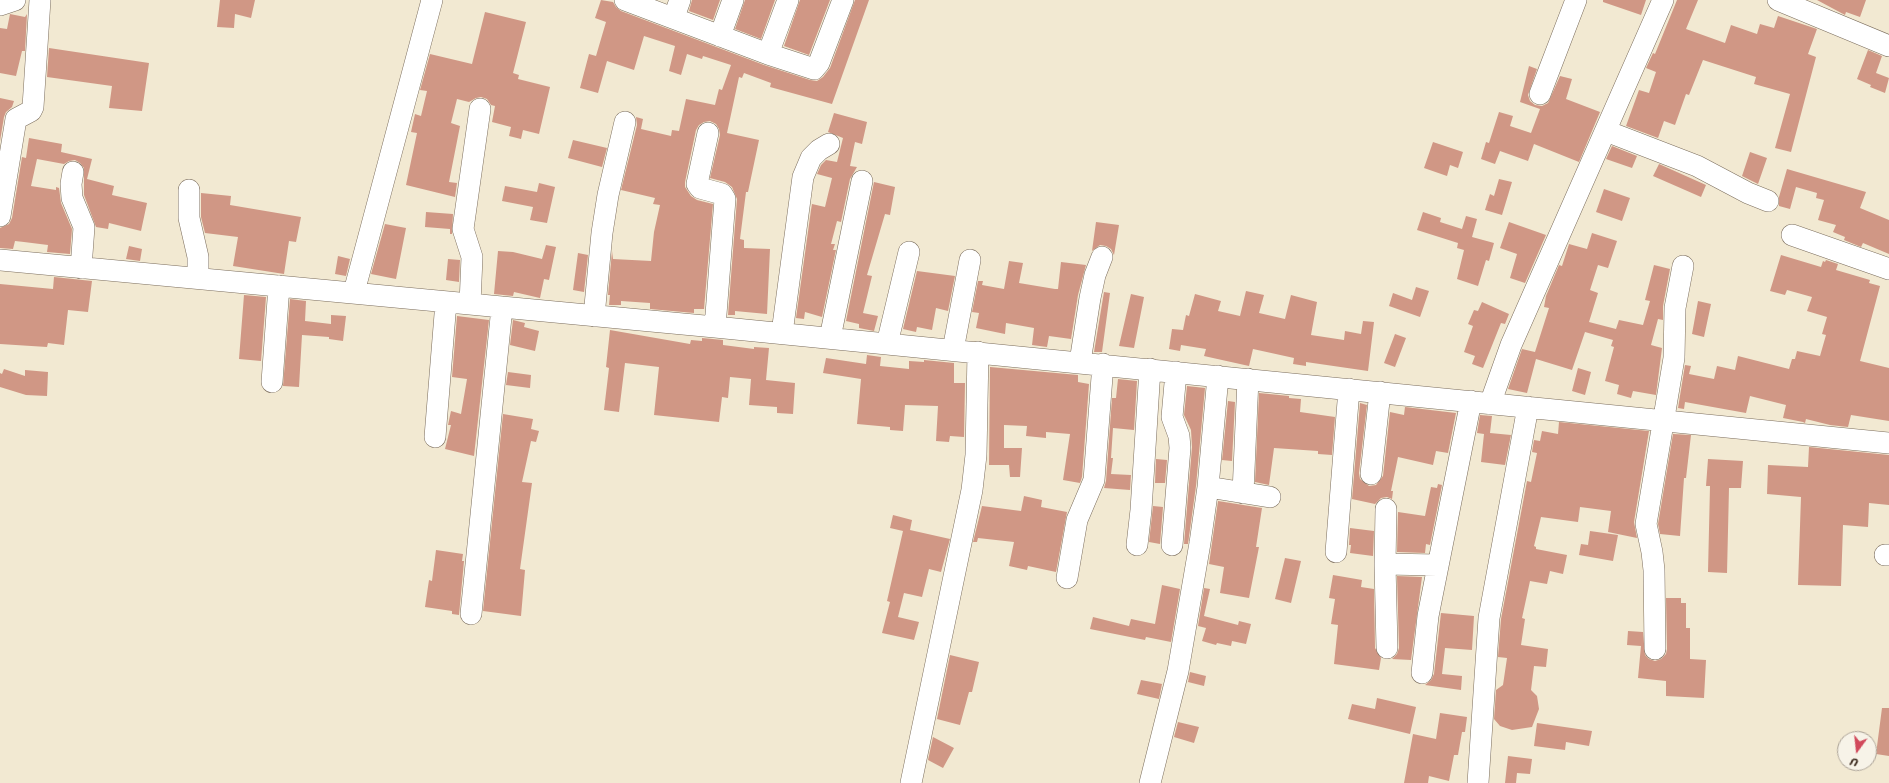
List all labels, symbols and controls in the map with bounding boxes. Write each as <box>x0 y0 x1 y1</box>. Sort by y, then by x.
north arrow <box>1837 731 1877 771</box>
text: U <box>1848 752 1860 772</box>

